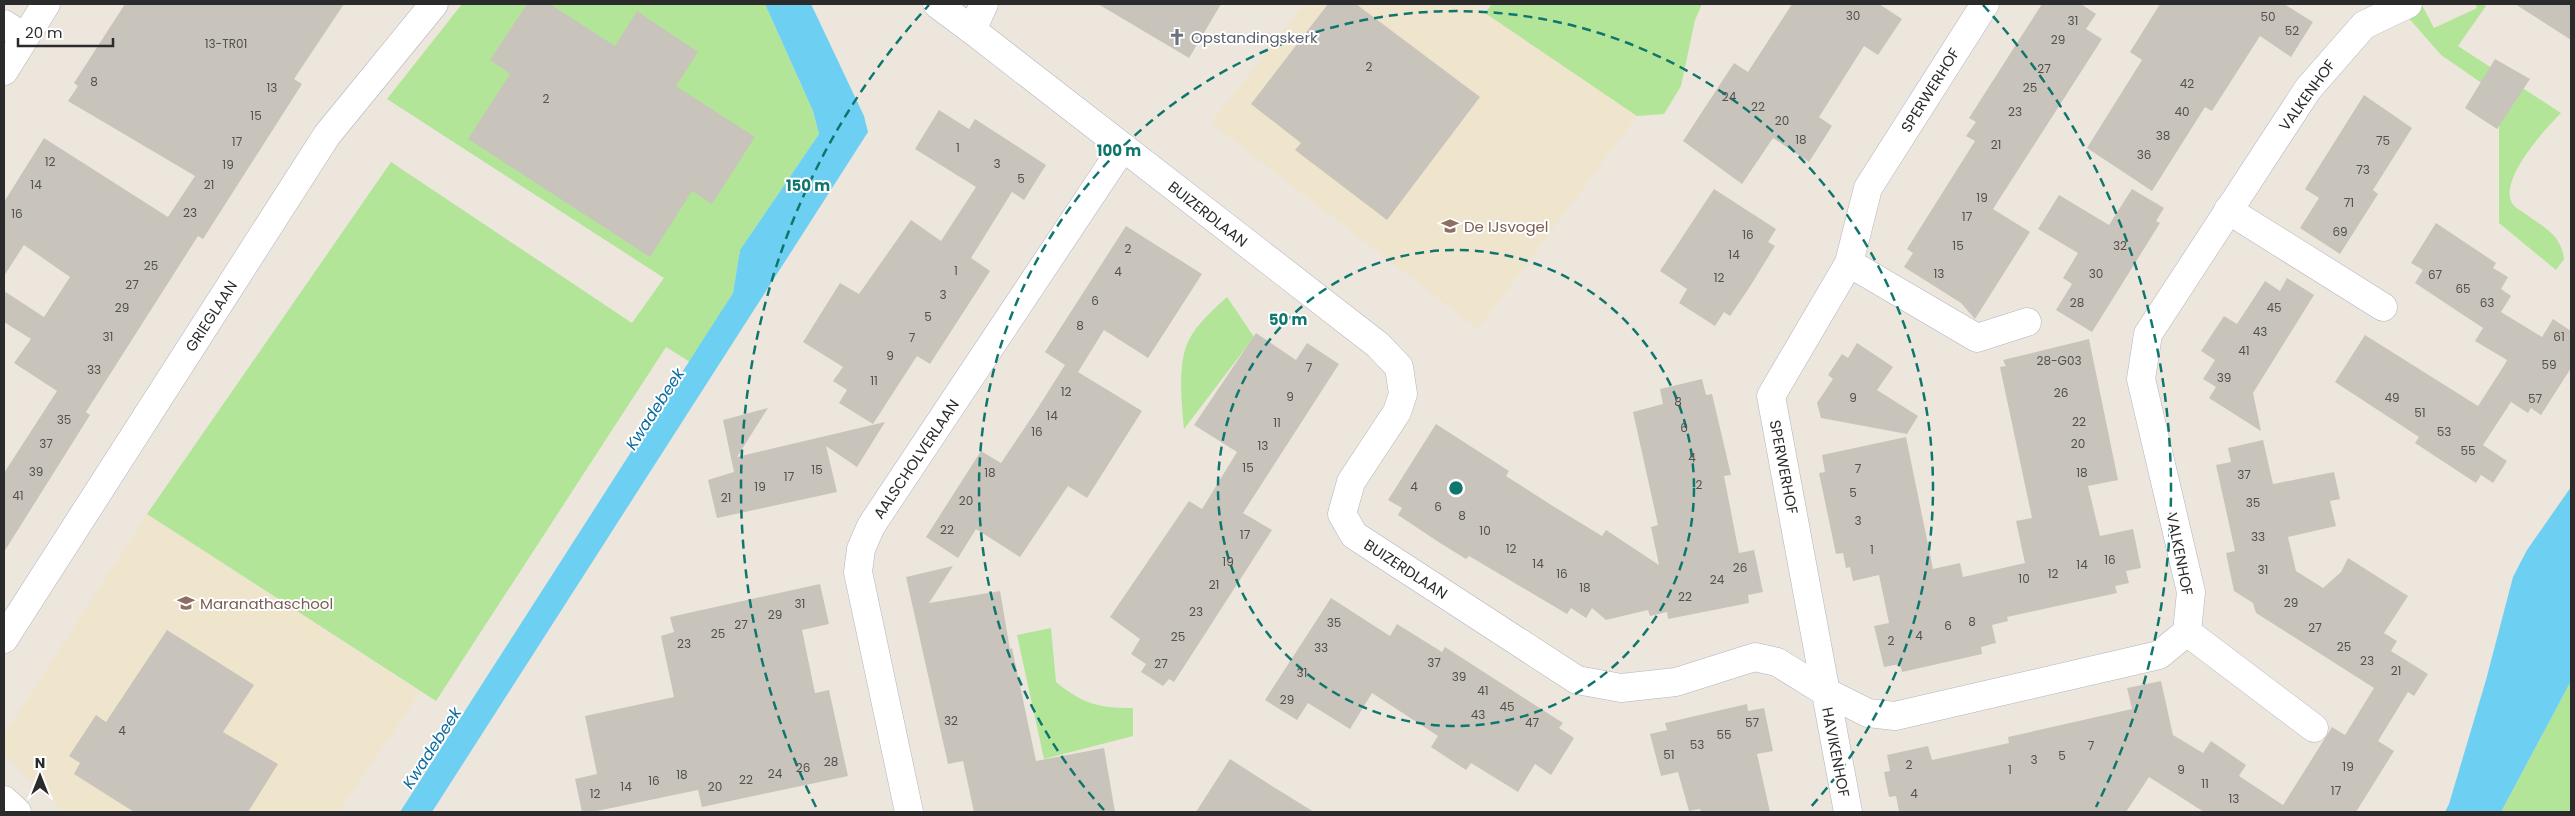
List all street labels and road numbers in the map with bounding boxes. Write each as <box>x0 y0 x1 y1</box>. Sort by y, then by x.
street label: SPERWERHOF <box>1896 44 1964 136</box>
street label: VALKENHOF <box>2274 55 2340 135</box>
street label: BUIZERDLAAN <box>1164 176 1252 252</box>
street label: GRIEGLAAN <box>180 276 242 356</box>
street label: AALSCHOLVERLAAN <box>868 395 964 523</box>
street label: SPERWERHOF <box>1765 418 1804 516</box>
street label: VALKENHOF <box>2162 511 2198 598</box>
street label: BUIZERDLAAN <box>1360 534 1452 604</box>
street label: HAVIKENHOF <box>1817 705 1855 799</box>

